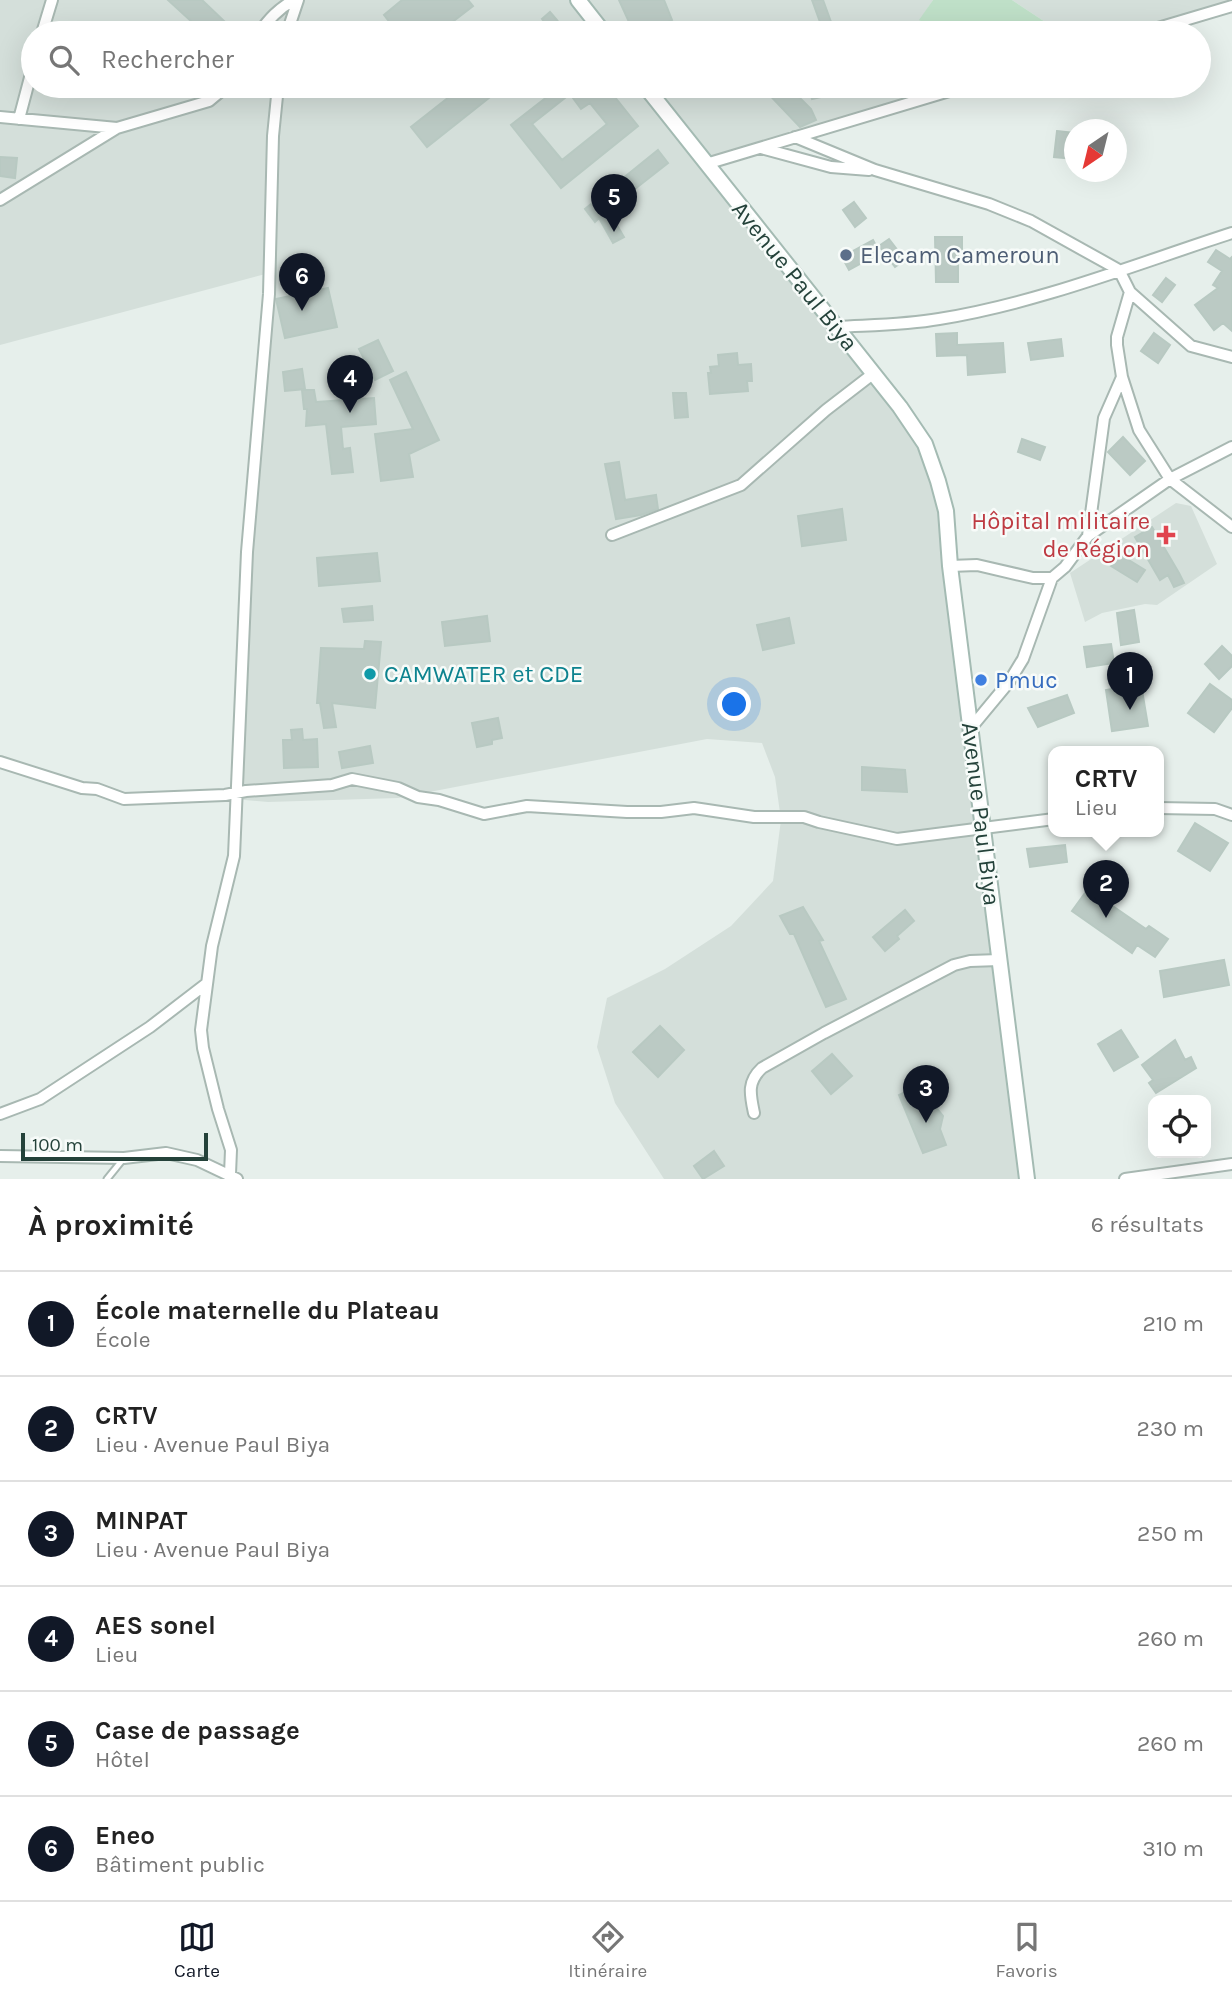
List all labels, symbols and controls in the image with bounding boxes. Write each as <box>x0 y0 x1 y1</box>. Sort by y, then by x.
search box <box>21 21 1211 98</box>
icon: search <box>45 41 83 79</box>
text: Rechercher <box>101 44 234 75</box>
north arrow <box>1064 119 1127 182</box>
pin: 5 <box>591 174 637 232</box>
street label: Avenue Paul Biya <box>726 195 864 357</box>
place label: Elecam Cameroun <box>860 241 1060 269</box>
marker: Elecam Cameroun <box>838 247 854 263</box>
pin: 6 <box>279 253 325 311</box>
pin: 4 <box>327 355 373 413</box>
place label: Hôpital militaire de Région <box>971 507 1150 563</box>
marker: Hôpital militaire de Région <box>1156 525 1176 545</box>
pin: 1 <box>1107 652 1153 710</box>
place label: CAMWATER et CDE <box>384 660 583 688</box>
marker: CAMWATER et CDE <box>362 666 378 682</box>
place label: Pmuc <box>995 666 1058 694</box>
marker: Pmuc <box>973 672 989 688</box>
your location <box>717 687 751 721</box>
street label: Avenue Paul Biya <box>956 721 1006 907</box>
popup <box>1048 746 1164 837</box>
text: CRTV <box>1075 763 1137 794</box>
text: Lieu <box>1075 794 1118 821</box>
pin: 2 <box>1083 860 1129 918</box>
pin: 3 <box>903 1065 949 1123</box>
map controls <box>1148 1095 1211 1158</box>
button: locate <box>1148 1095 1211 1158</box>
scale bar <box>21 1130 208 1162</box>
text: 100 m <box>32 1134 83 1156</box>
text: À proximité <box>28 1207 194 1243</box>
text: 6 résultats <box>1091 1211 1204 1238</box>
text: École maternelle du Plateau <box>95 1295 440 1326</box>
text: 1 <box>47 1310 55 1337</box>
text: 210 m <box>1142 1310 1204 1337</box>
text: École <box>95 1326 151 1353</box>
text: CRTV <box>95 1400 158 1431</box>
text: 2 <box>44 1415 58 1442</box>
text: 230 m <box>1136 1415 1204 1442</box>
text: Lieu · Avenue Paul Biya <box>95 1431 330 1458</box>
text: MINPAT <box>95 1505 187 1536</box>
text: 3 <box>44 1520 58 1547</box>
text: 250 m <box>1137 1520 1204 1547</box>
text: Lieu · Avenue Paul Biya <box>95 1536 330 1563</box>
text: AES sonel <box>95 1610 216 1641</box>
text: 4 <box>44 1625 58 1652</box>
text: 260 m <box>1137 1625 1204 1652</box>
text: Lieu <box>95 1641 138 1668</box>
text: Case de passage <box>95 1715 300 1746</box>
text: 5 <box>44 1730 58 1757</box>
text: 260 m <box>1137 1730 1204 1757</box>
text: Hôtel <box>95 1746 150 1773</box>
text: Eneo <box>95 1820 155 1851</box>
text: 6 <box>44 1835 58 1862</box>
text: 310 m <box>1142 1835 1204 1862</box>
text: Bâtiment public <box>95 1851 265 1878</box>
tab: Carte <box>174 1918 220 1982</box>
tab: Itinéraire <box>568 1918 647 1982</box>
tab: Favoris <box>995 1918 1058 1982</box>

